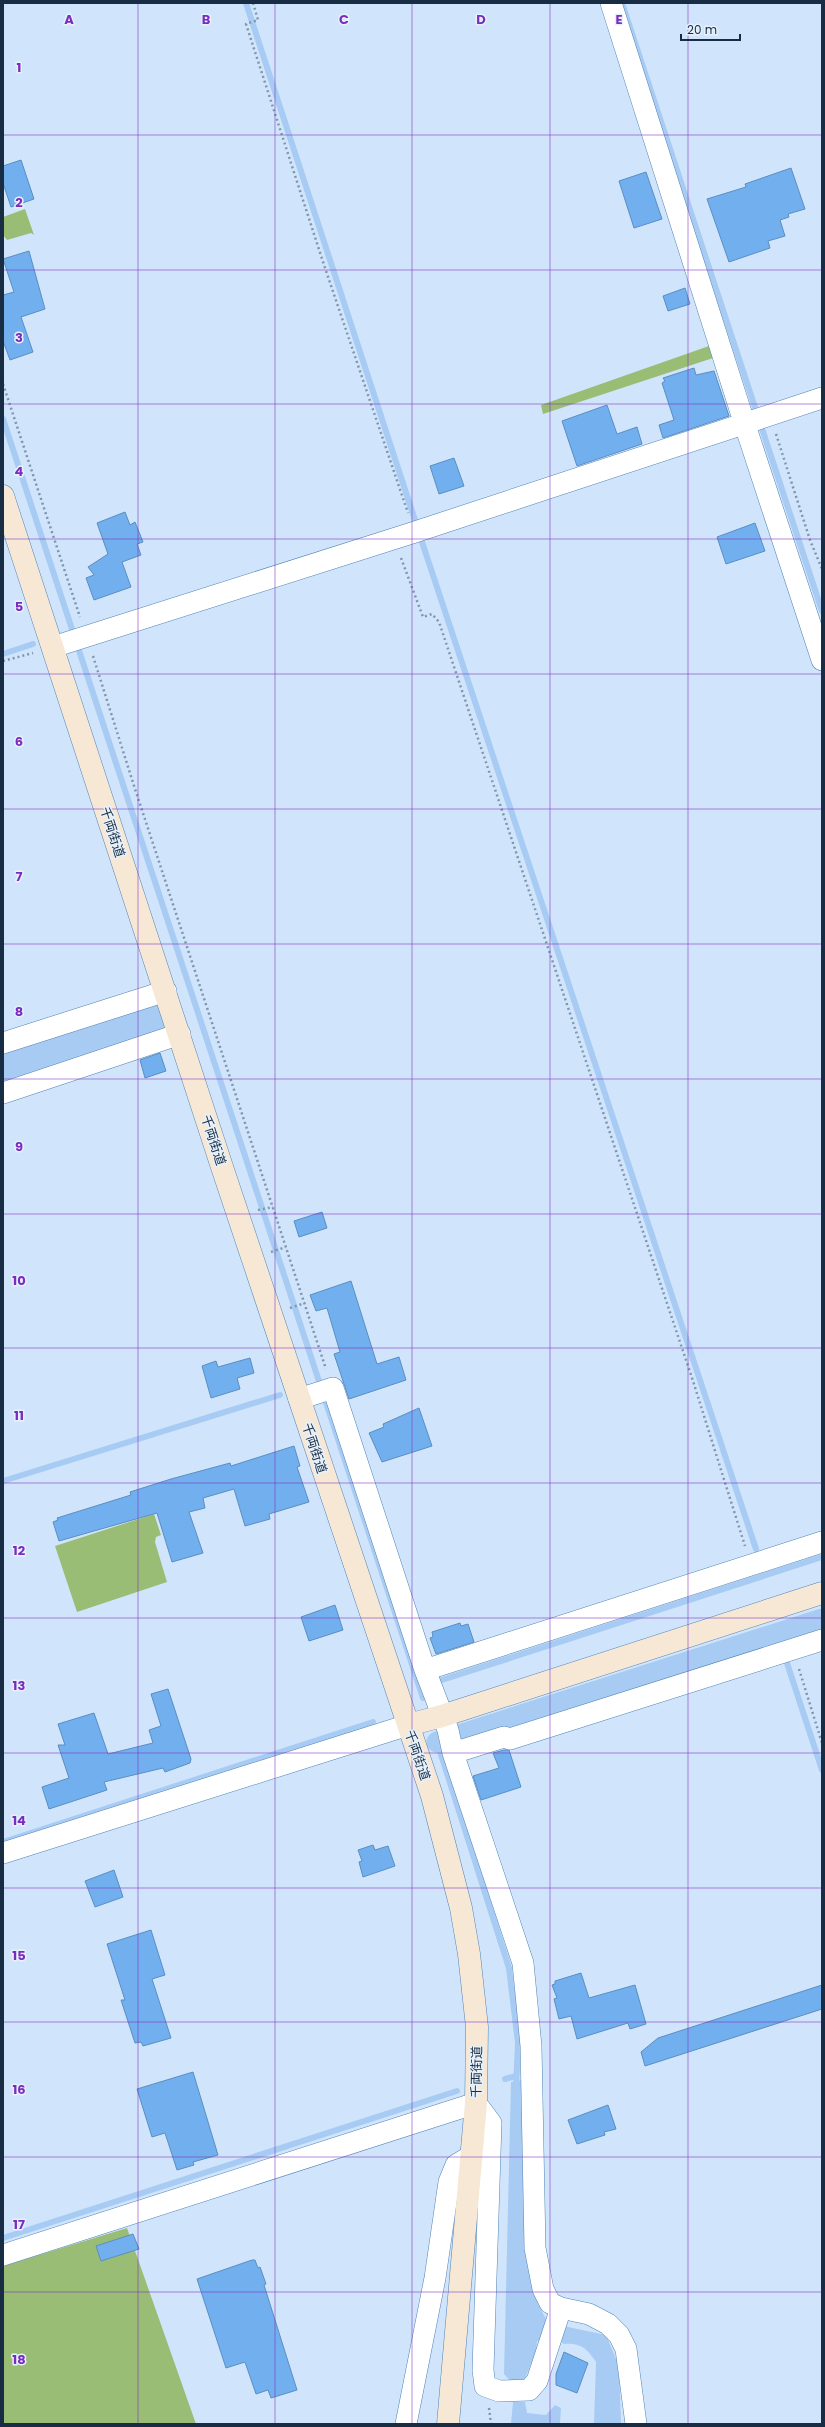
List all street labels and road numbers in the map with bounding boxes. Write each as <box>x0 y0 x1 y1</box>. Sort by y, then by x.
street label: 千両街道 <box>95 804 130 860</box>
street label: 千両街道 <box>196 1112 231 1168</box>
street label: 千両街道 <box>297 1420 332 1476</box>
street label: 千両街道 <box>400 1727 435 1783</box>
street label: 千両街道 <box>467 2046 486 2098</box>

